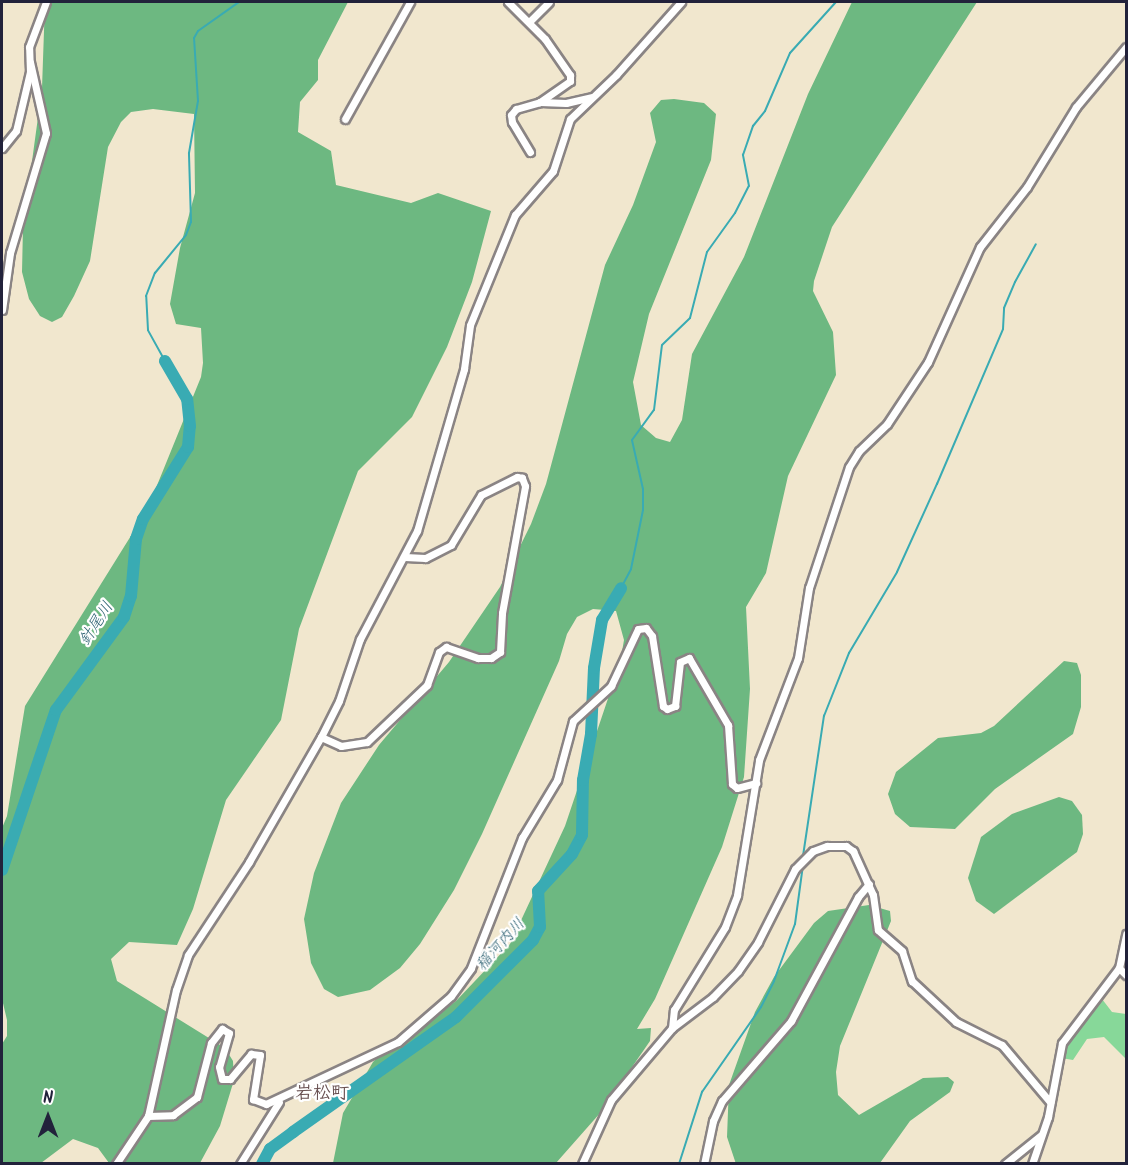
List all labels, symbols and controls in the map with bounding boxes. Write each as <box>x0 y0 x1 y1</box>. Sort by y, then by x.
water label: 針尾川 <box>76 599 118 649</box>
water label: 稲河内川 <box>472 915 530 975</box>
district label: 岩松町 <box>295 1083 349 1105</box>
text: N <box>43 1086 53 1111</box>
north arrow <box>18 1087 78 1147</box>

